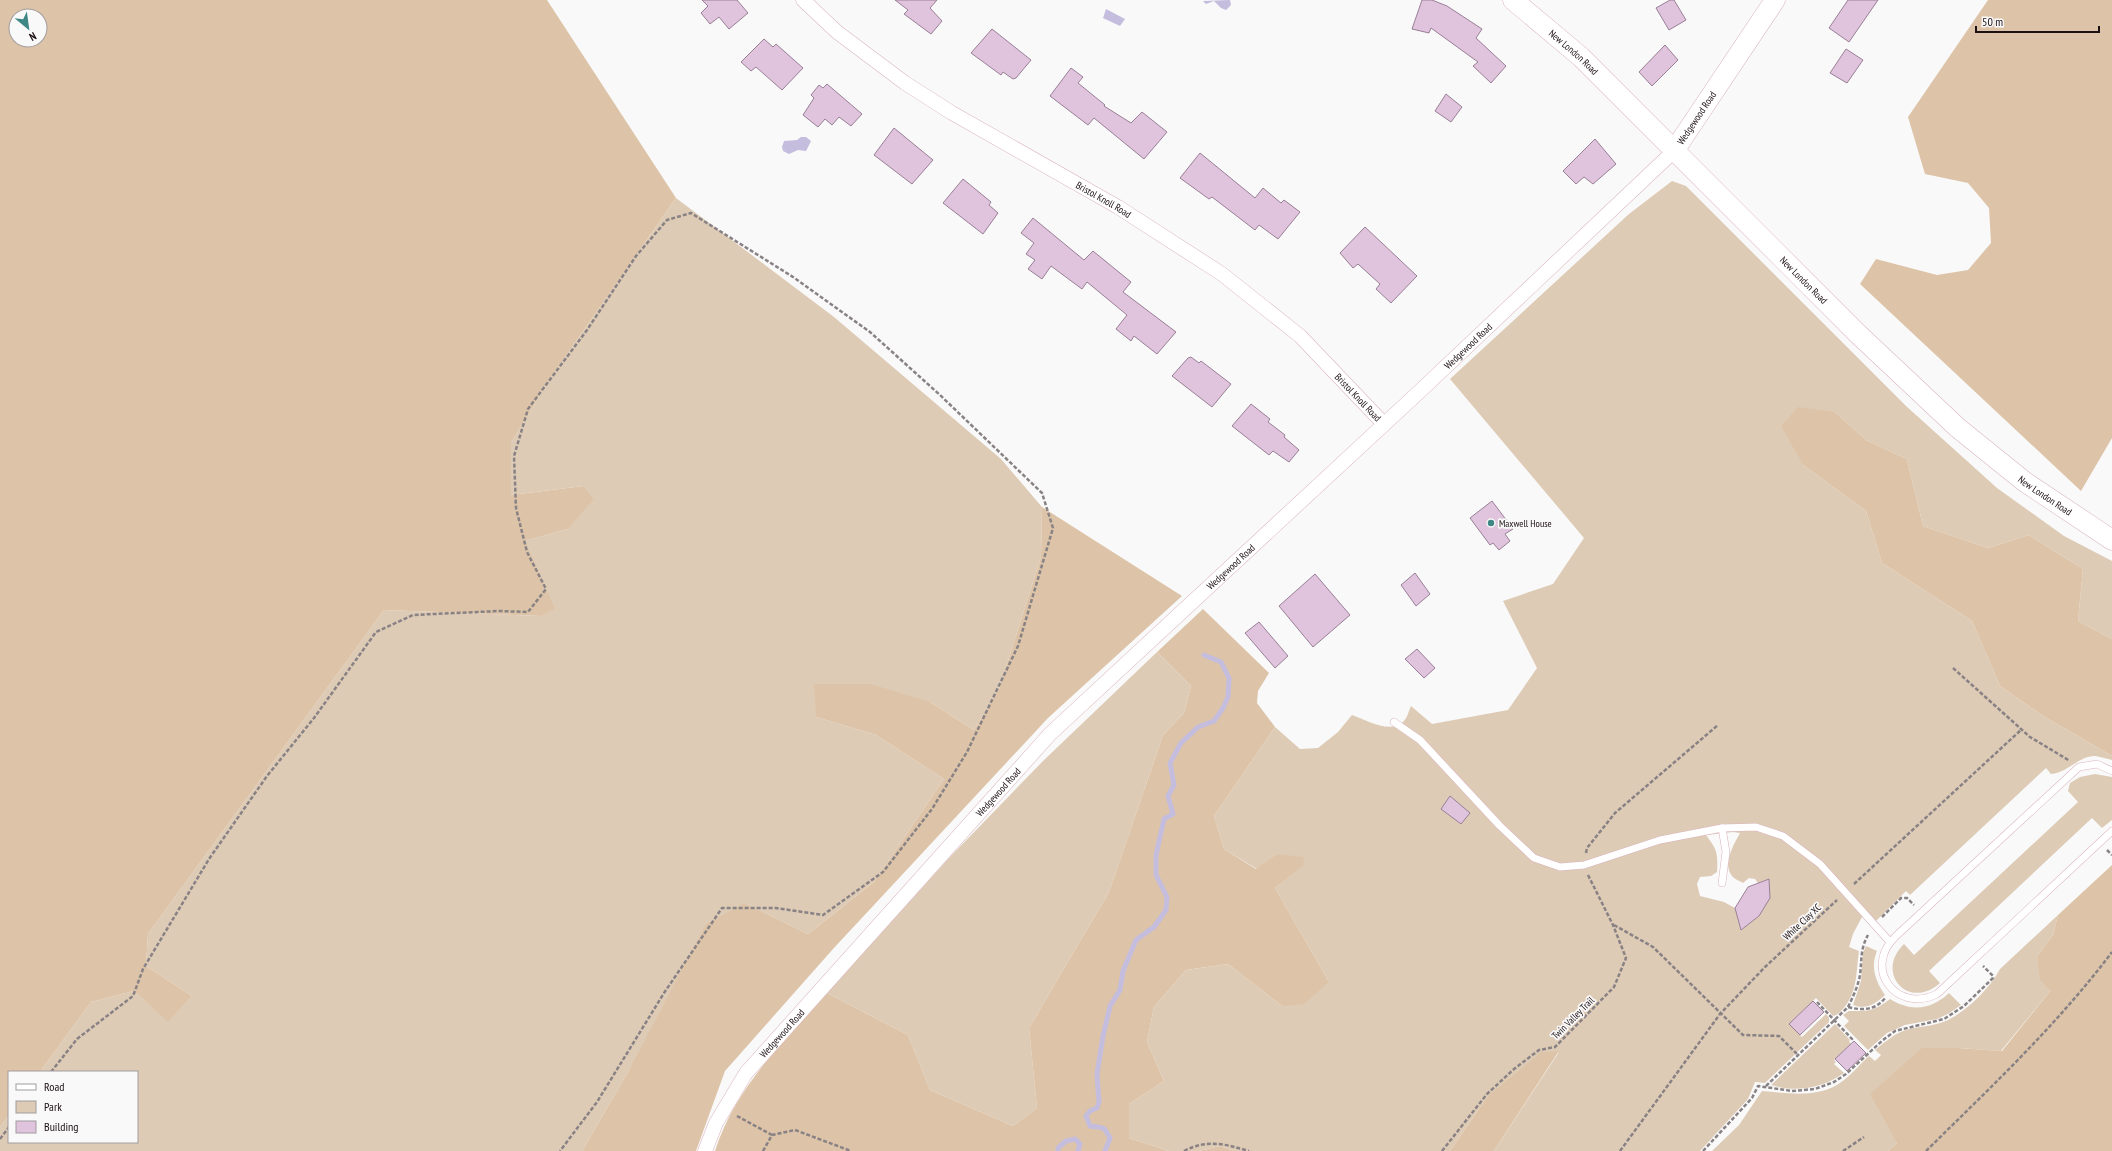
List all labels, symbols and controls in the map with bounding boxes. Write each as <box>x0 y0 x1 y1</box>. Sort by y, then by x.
north arrow <box>8 8 48 48</box>
scale bar <box>1976 8 2099 34</box>
text: 50 m <box>1982 14 2003 29</box>
street label: New London Road <box>1546 26 1601 77</box>
text: N <box>27 29 39 44</box>
street label: Wedgewood Road <box>1674 89 1719 147</box>
street label: Bristol Knoll Road <box>1074 178 1134 220</box>
street label: New London Road <box>1777 253 1830 306</box>
street label: Wedgewood Road <box>1441 320 1495 372</box>
street label: Bristol Knoll Road <box>1332 370 1384 424</box>
street label: New London Road <box>2016 473 2075 518</box>
place label: Maxwell House <box>1499 517 1552 530</box>
marker: Maxwell House <box>1486 518 1496 528</box>
street label: Wedgewood Road <box>1204 541 1258 592</box>
street label: Wedgewood Road <box>973 765 1023 819</box>
street label: White Clay XC <box>1780 901 1824 943</box>
street label: Twin Valley Trail <box>1549 994 1597 1042</box>
street label: Wedgewood Road <box>756 1006 807 1060</box>
legend <box>8 1071 138 1143</box>
text: Road <box>44 1079 64 1094</box>
text: Park <box>44 1099 62 1114</box>
text: Building <box>44 1119 79 1134</box>

